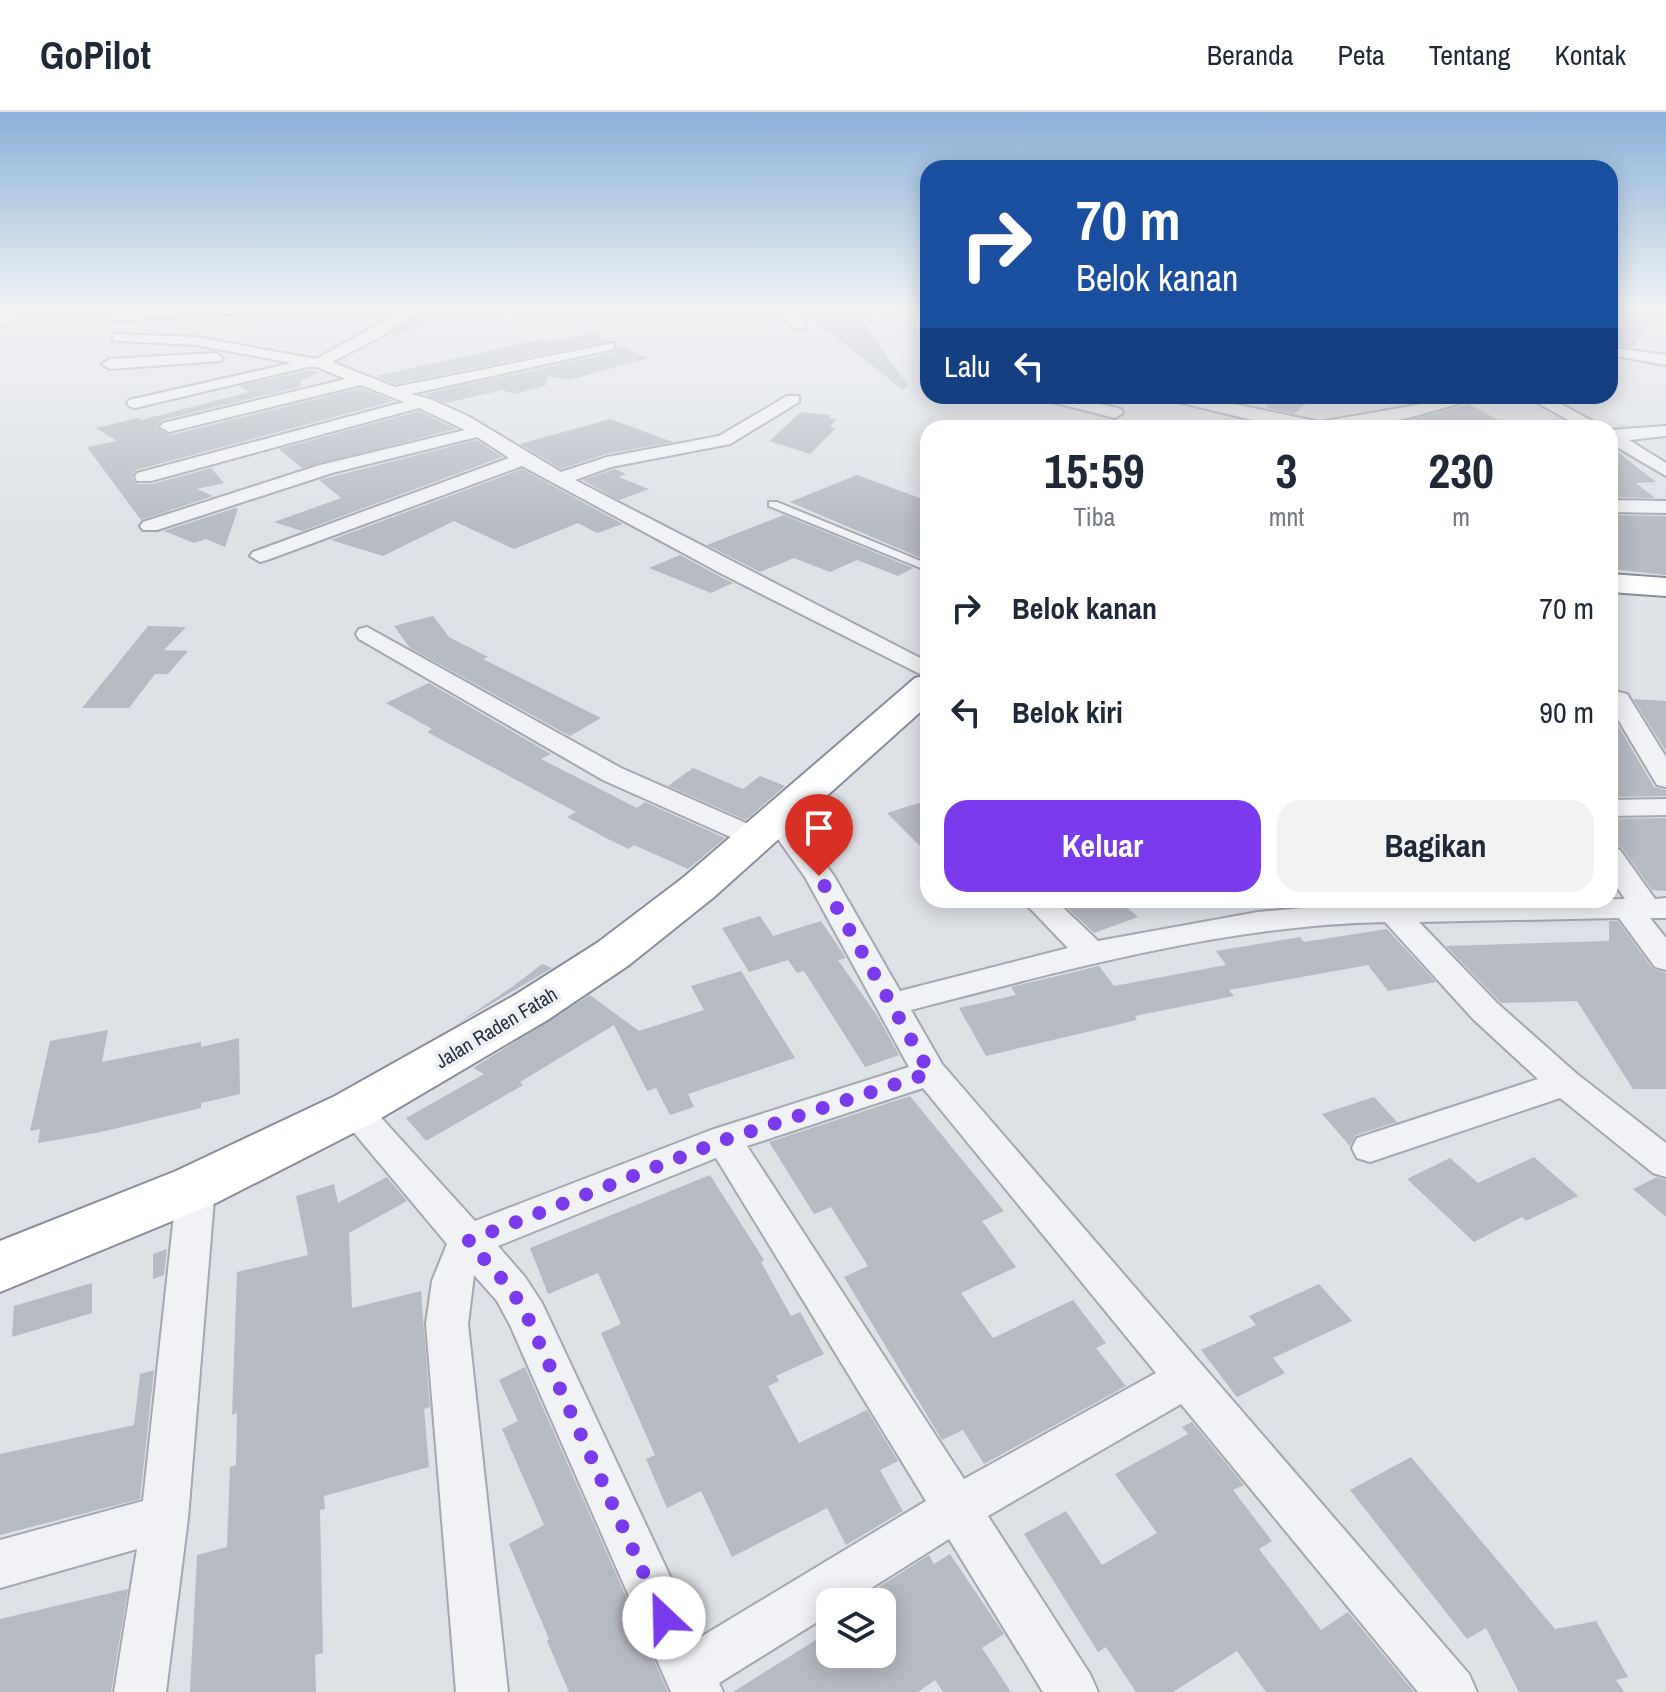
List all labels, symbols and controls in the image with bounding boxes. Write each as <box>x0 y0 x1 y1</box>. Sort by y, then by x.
text: GoPilot <box>40 30 151 81</box>
text: Beranda <box>1207 36 1294 74</box>
text: Peta <box>1338 36 1385 74</box>
text: Tentang <box>1429 36 1511 74</box>
text: Kontak <box>1555 36 1626 74</box>
text: 70 m <box>1076 182 1181 257</box>
icon: right <box>944 192 1048 296</box>
text: Belok kanan <box>1076 254 1238 302</box>
icon: left <box>1007 344 1051 388</box>
text: Lalu <box>944 346 991 386</box>
text: 15:59 <box>1044 438 1145 503</box>
text: 3 <box>1276 438 1297 503</box>
text: 230 <box>1428 438 1494 503</box>
text: Tiba <box>1073 499 1115 534</box>
text: mnt <box>1269 499 1304 534</box>
text: m <box>1452 499 1470 534</box>
icon: right <box>944 586 988 630</box>
text: Belok kanan <box>1012 588 1157 628</box>
text: 70 m <box>1539 588 1594 628</box>
icon: left <box>944 690 988 734</box>
text: Belok kiri <box>1012 692 1123 732</box>
text: 90 m <box>1539 692 1594 732</box>
pin <box>785 794 853 876</box>
button: Keluar <box>944 800 1261 892</box>
button: Bagikan <box>1277 800 1594 892</box>
icon: arrive <box>797 806 841 850</box>
street label: Jalan Raden Fatah <box>430 980 562 1074</box>
position arrow <box>622 1576 706 1660</box>
map controls <box>816 1588 896 1668</box>
button: layers <box>816 1588 896 1668</box>

